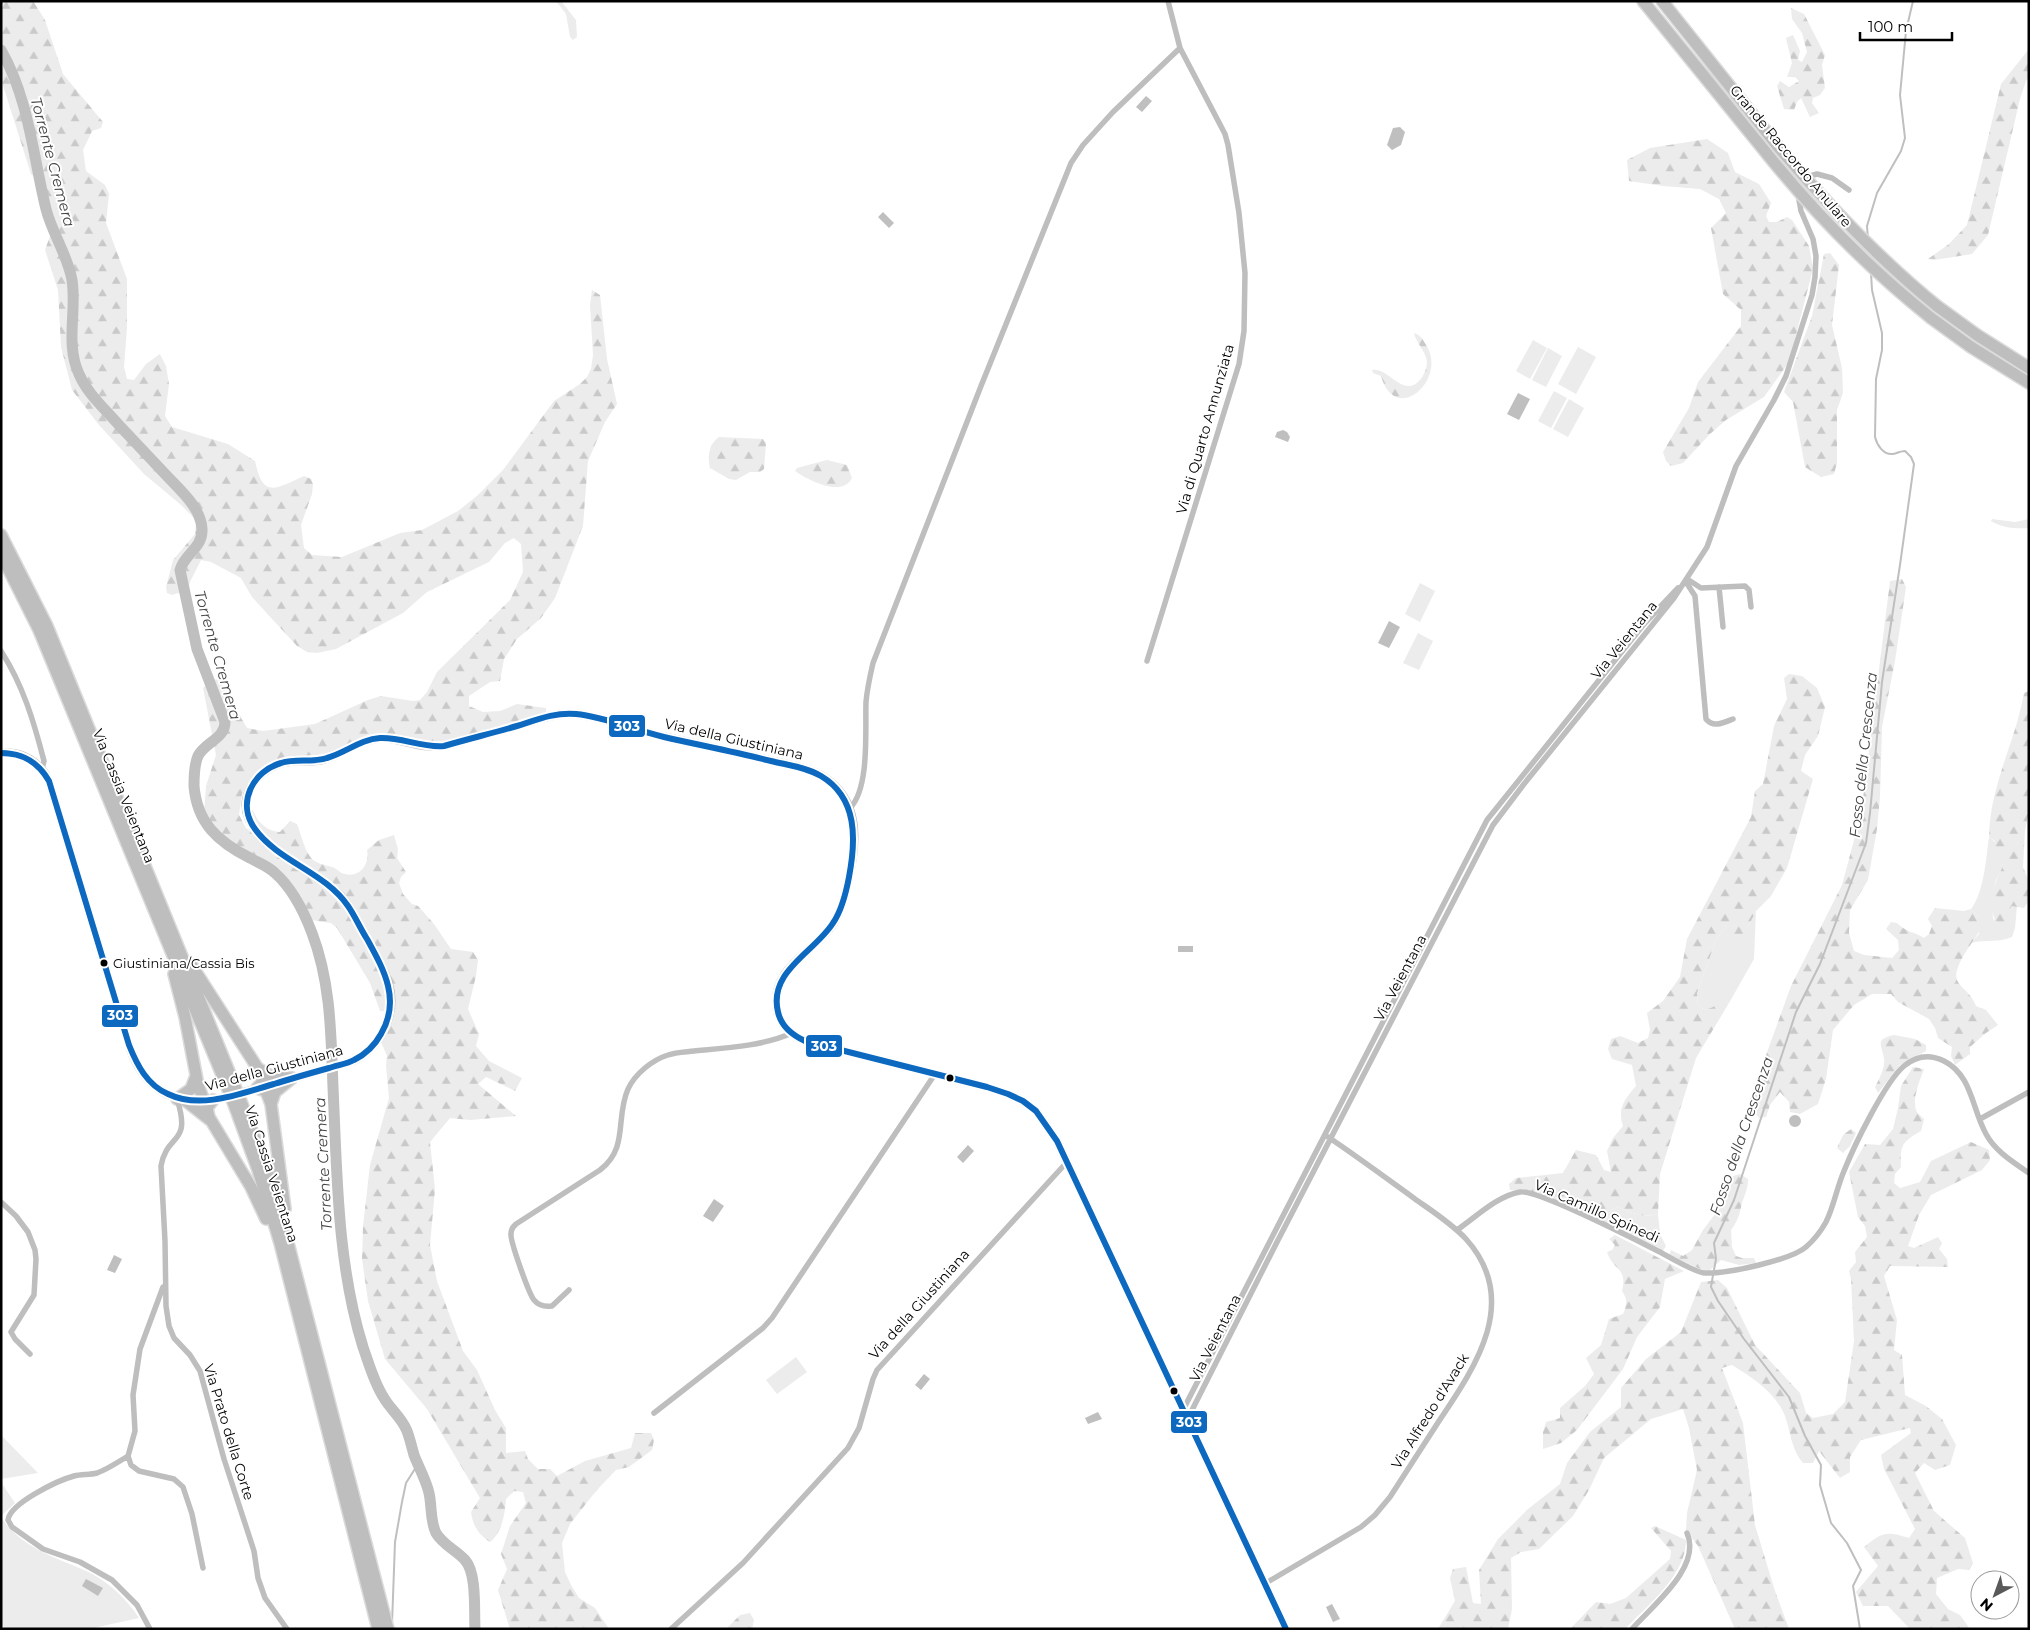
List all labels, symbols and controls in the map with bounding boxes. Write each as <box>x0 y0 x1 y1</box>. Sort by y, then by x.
scale bar <box>1860 10 1952 42</box>
text: 100 m <box>1868 17 1913 36</box>
street label: Grande Raccordo Anulare <box>1726 81 1856 231</box>
water label: Torrente Cremera <box>27 95 79 229</box>
street label: Via di Quarto Annunziata <box>1172 342 1238 516</box>
water label: Torrente Cremera <box>190 588 246 722</box>
street label: Via Veientana <box>1587 597 1661 683</box>
water label: Fosso della Crescenza <box>1845 671 1881 839</box>
line badge: 303 <box>608 714 646 738</box>
street label: Via della Giustiniana <box>663 714 805 764</box>
text: 303 <box>613 717 640 735</box>
street label: Via Cassia Veientana <box>89 726 159 866</box>
street label: Via Veientana <box>1370 931 1430 1025</box>
place label: Giustiniana/Cassia Bis <box>113 955 255 971</box>
marker: Giustiniana/Cassia Bis <box>99 958 109 968</box>
line badge: 303 <box>101 1004 139 1028</box>
text: 303 <box>106 1006 133 1024</box>
line badge: 303 <box>805 1034 843 1058</box>
text: 303 <box>810 1037 837 1055</box>
street label: Via della Giustiniana <box>203 1041 345 1095</box>
water label: Fosso della Crescenza <box>1705 1054 1777 1218</box>
unlabelled marker <box>945 1073 955 1083</box>
water label: Torrente Cremera <box>310 1097 336 1231</box>
street label: Via Cassia Veientana <box>241 1103 303 1245</box>
street label: Via Camillo Spinedi <box>1532 1175 1662 1247</box>
street label: Via della Giustiniana <box>865 1245 973 1363</box>
street label: Via Veientana <box>1185 1291 1245 1385</box>
street label: Via Alfredo d'Avack <box>1387 1349 1473 1472</box>
street label: Via Prato della Corte <box>200 1362 258 1502</box>
unlabelled marker <box>1169 1386 1179 1396</box>
line badge: 303 <box>1170 1410 1208 1434</box>
text: 303 <box>1175 1413 1202 1431</box>
north arrow <box>1970 1570 2020 1620</box>
text: N <box>1976 1594 1997 1615</box>

